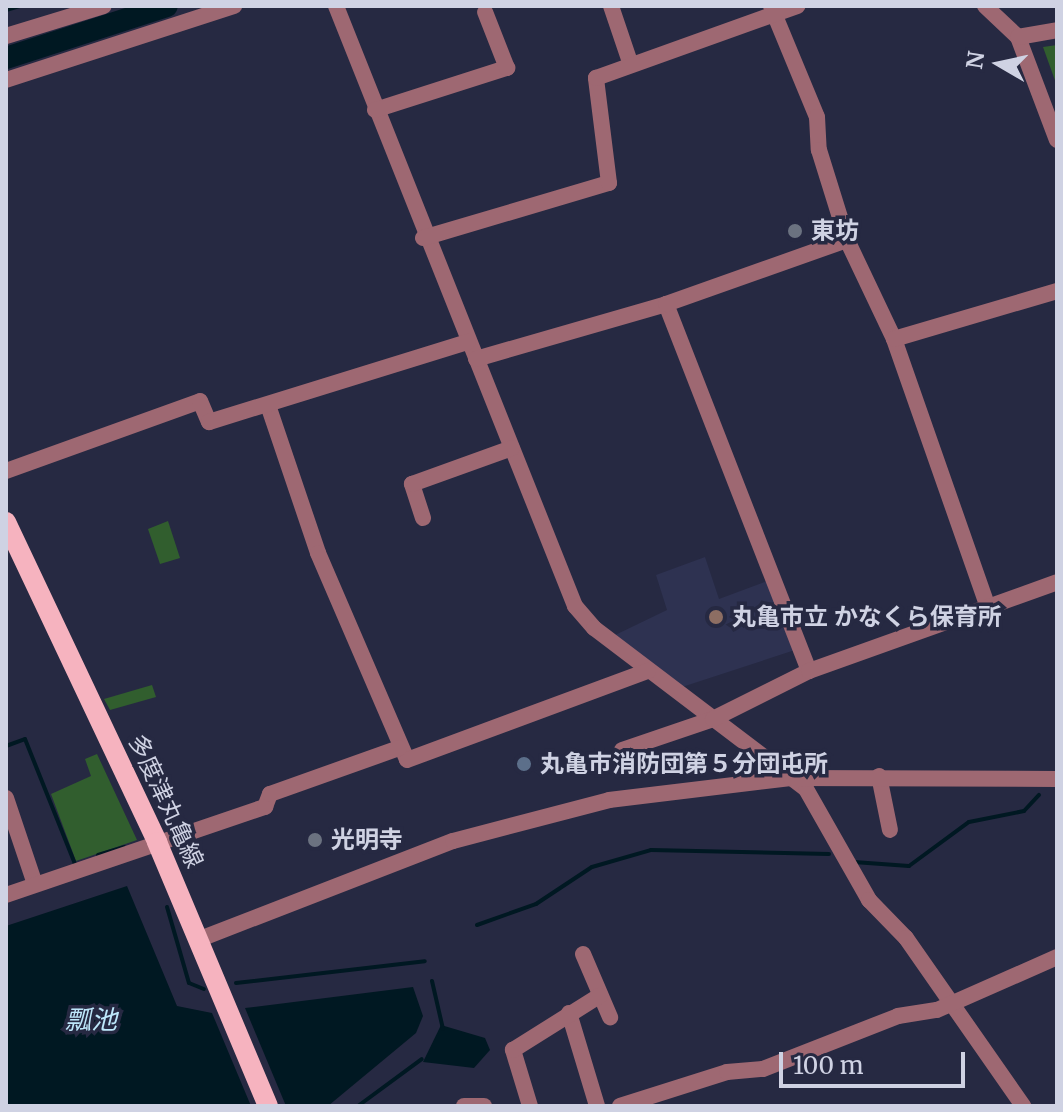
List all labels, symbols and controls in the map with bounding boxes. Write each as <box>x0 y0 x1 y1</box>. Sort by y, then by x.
north arrow <box>959 24 1039 104</box>
text: N <box>960 49 990 71</box>
place label: 東坊 <box>811 217 859 245</box>
marker: 東坊 <box>786 222 804 240</box>
place label: 丸亀市立 かなくら保育所 <box>732 603 1002 631</box>
marker: 丸亀市立 かなくら保育所 <box>707 608 725 626</box>
street label: 多度津丸亀線 <box>123 730 209 872</box>
place label: 丸亀市消防団第５分団屯所 <box>540 750 828 778</box>
marker: 丸亀市消防団第５分団屯所 <box>515 755 533 773</box>
place label: 光明寺 <box>331 826 403 854</box>
marker: 光明寺 <box>306 831 324 849</box>
water label: 瓢池 <box>65 1004 117 1036</box>
scale bar <box>783 1036 969 1086</box>
text: 100 m <box>793 1050 863 1081</box>

